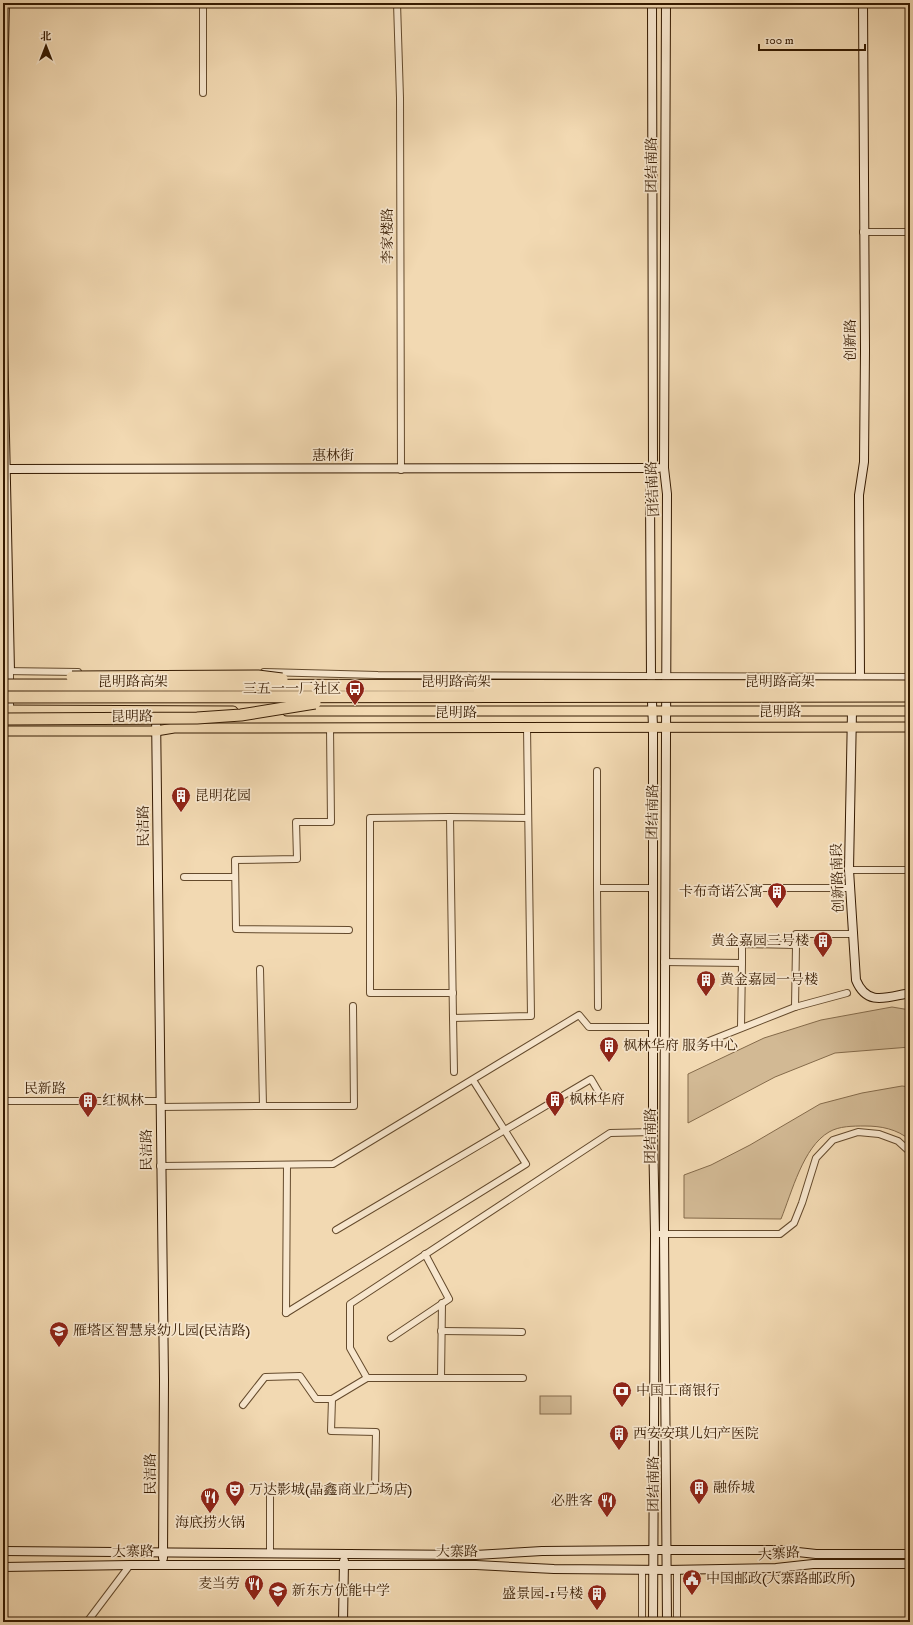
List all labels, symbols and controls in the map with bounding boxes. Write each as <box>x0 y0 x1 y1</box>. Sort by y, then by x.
north arrow <box>26 26 66 66</box>
scale bar <box>759 26 865 52</box>
text: 北 <box>41 30 52 44</box>
text: 100 m <box>765 33 794 48</box>
street label: 团结南路 <box>643 137 661 193</box>
street label: 李家楼路 <box>379 208 397 264</box>
street label: 创新路 <box>842 319 860 361</box>
street label: 惠林街 <box>312 447 354 465</box>
street label: 团结南路 <box>643 461 663 517</box>
street label: 昆明路高架 <box>98 673 168 691</box>
street label: 昆明路高架 <box>421 673 491 691</box>
street label: 昆明路高架 <box>745 673 815 691</box>
bus stop icon: 三五一一厂社区 <box>344 678 366 706</box>
place label: 三五一一厂社区 <box>243 680 341 698</box>
street label: 昆明路 <box>759 703 801 721</box>
street label: 昆明路 <box>435 704 477 722</box>
street label: 昆明路 <box>111 708 153 726</box>
street label: 团结南路 <box>644 784 662 840</box>
building icon: 昆明花园 <box>170 785 192 813</box>
place label: 昆明花园 <box>195 787 251 805</box>
street label: 民洁路 <box>135 805 153 847</box>
street label: 创新路南段 <box>828 843 848 913</box>
building icon: 卡布奇诺公寓 <box>766 881 788 909</box>
place label: 卡布奇诺公寓 <box>679 883 763 901</box>
building icon: 黄金嘉园三号楼 <box>812 930 834 958</box>
place label: 黄金嘉园三号楼 <box>711 932 809 950</box>
building icon: 黄金嘉园一号楼 <box>695 969 717 997</box>
place label: 黄金嘉园一号楼 <box>720 971 818 989</box>
building icon: 枫林华府 服务中心 <box>598 1035 620 1063</box>
place label: 枫林华府 服务中心 <box>623 1037 738 1055</box>
street label: 民新路 <box>24 1080 66 1098</box>
building icon: 枫林华府 <box>544 1089 566 1117</box>
building icon: 红枫林 <box>77 1090 99 1118</box>
place label: 枫林华府 <box>569 1091 625 1109</box>
place label: 红枫林 <box>102 1092 144 1110</box>
street label: 团结南路 <box>642 1108 660 1164</box>
street label: 民洁路 <box>138 1129 156 1171</box>
school or university icon: 雁塔区智慧泉幼儿园(民洁路) <box>48 1320 70 1348</box>
place label: 雁塔区智慧泉幼儿园(民洁路) <box>73 1322 251 1340</box>
bank icon: 中国工商银行 <box>611 1380 633 1408</box>
place label: 中国工商银行 <box>636 1382 720 1400</box>
building icon: 西安安琪儿妇产医院 <box>608 1423 630 1451</box>
place label: 西安安琪儿妇产医院 <box>633 1425 759 1443</box>
street label: 民洁路 <box>142 1453 160 1495</box>
street label: 团结南路 <box>645 1456 663 1512</box>
building icon: 融侨城 <box>688 1477 710 1505</box>
theatre icon: 万达影城(晶鑫商业广场店) <box>224 1479 246 1507</box>
place label: 融侨城 <box>713 1479 755 1497</box>
place label: 万达影城(晶鑫商业广场店) <box>249 1481 413 1499</box>
restaurant icon: 海底捞火锅 <box>199 1486 221 1514</box>
restaurant icon: 必胜客 <box>596 1490 618 1518</box>
place label: 必胜客 <box>551 1492 593 1510</box>
place label: 海底捞火锅 <box>175 1514 245 1532</box>
street label: 大寨路 <box>112 1543 154 1561</box>
street label: 大寨路 <box>436 1543 478 1561</box>
street label: 大寨路 <box>757 1544 801 1564</box>
public building icon: 中国邮政(大寨路邮政所) <box>681 1568 703 1596</box>
place label: 中国邮政(大寨路邮政所) <box>706 1570 856 1588</box>
restaurant icon: 麦当劳 <box>243 1573 265 1601</box>
place label: 麦当劳 <box>198 1575 240 1593</box>
school or university icon: 新东方优能中学 <box>267 1580 289 1608</box>
place label: 新东方优能中学 <box>292 1582 390 1600</box>
building icon: 盛景园-1号楼 <box>586 1583 608 1611</box>
place label: 盛景园-1号楼 <box>502 1585 583 1603</box>

